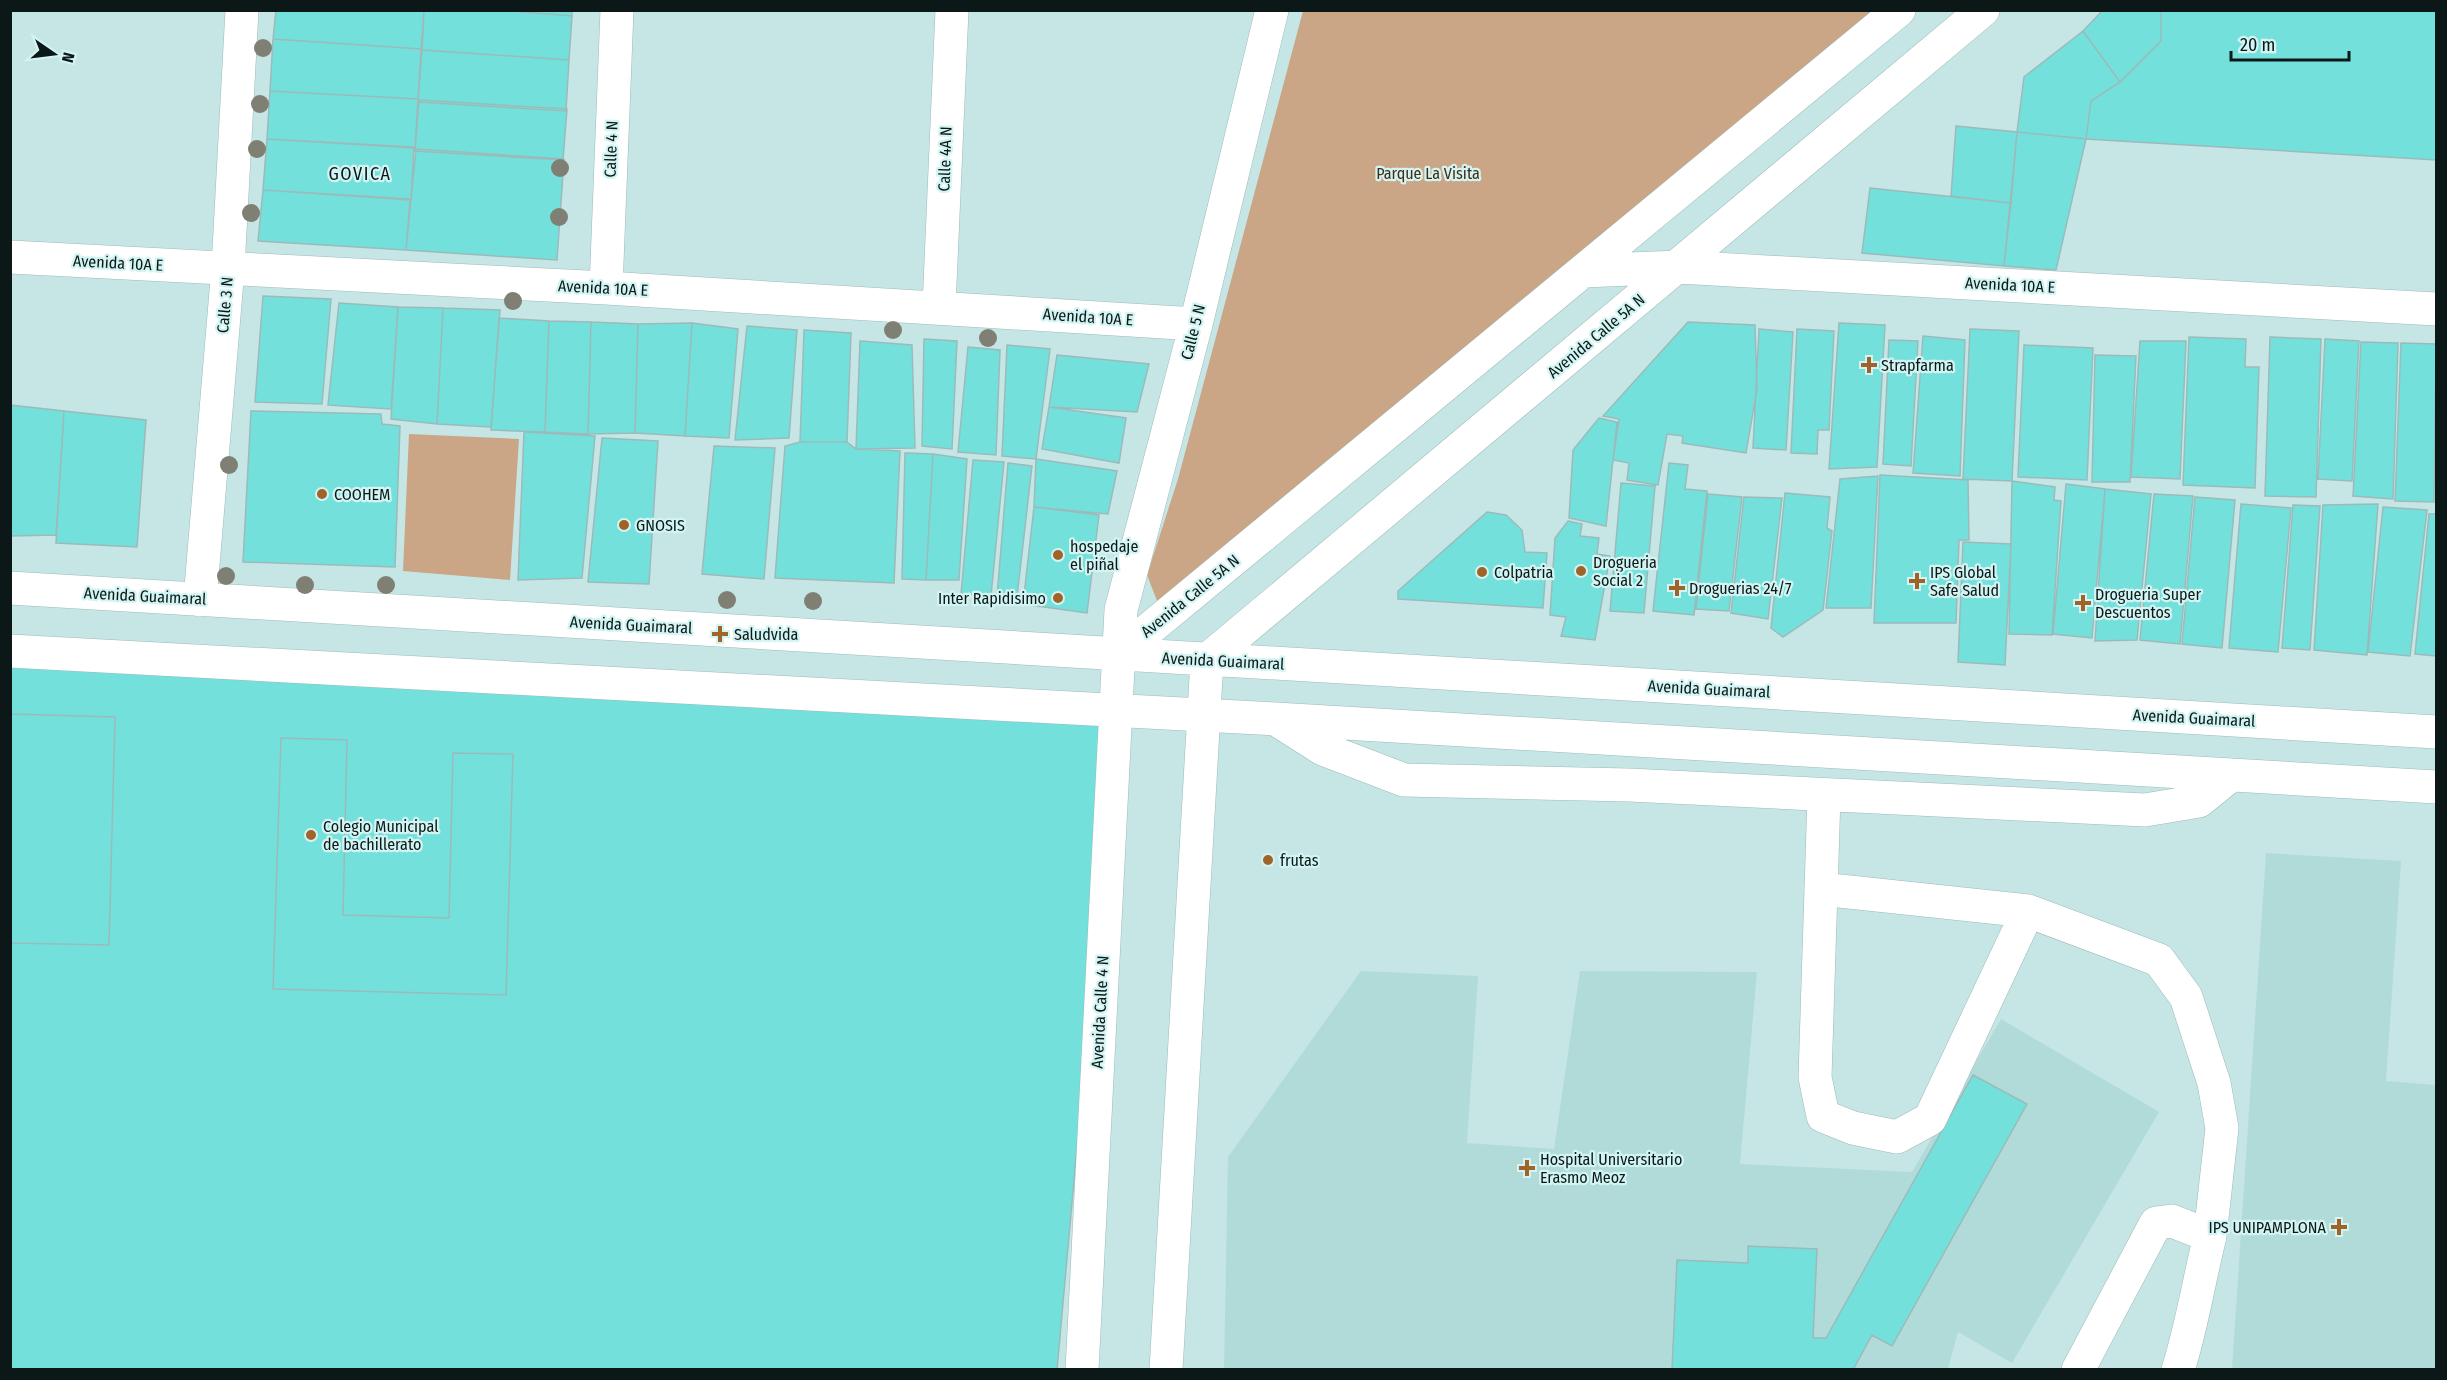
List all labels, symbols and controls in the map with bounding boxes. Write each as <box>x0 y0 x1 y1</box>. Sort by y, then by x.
north arrow <box>24 24 84 84</box>
scale bar <box>2231 24 2350 62</box>
text: 20 m <box>2240 34 2275 56</box>
text: N <box>58 51 78 64</box>
street label: Calle 4 N <box>601 120 621 178</box>
street label: Calle 4A N <box>934 126 956 192</box>
district label: GOVICA <box>328 163 392 185</box>
park label: Parque La Visita <box>1376 164 1480 183</box>
street label: Avenida 10A E <box>72 251 164 275</box>
street label: Avenida 10A E <box>1964 273 2056 297</box>
street label: Calle 3 N <box>213 276 237 334</box>
street label: Avenida 10A E <box>557 276 649 300</box>
street label: Avenida Calle 5A N <box>1544 290 1648 382</box>
street label: Calle 5 N <box>1177 302 1209 362</box>
street label: Avenida 10A E <box>1042 304 1134 330</box>
place label: Strapfarma <box>1881 356 1954 375</box>
marker: Strapfarma <box>1862 358 1876 372</box>
place label: COOHEM <box>334 485 390 504</box>
marker: COOHEM <box>315 487 329 501</box>
place label: GNOSIS <box>636 516 685 535</box>
marker: GNOSIS <box>617 518 631 532</box>
place label: hospedaje el piñal <box>1070 537 1138 574</box>
marker: hospedaje el piñal <box>1051 548 1065 562</box>
street label: Avenida Calle 5A N <box>1137 551 1243 641</box>
place label: Drogueria Social 2 <box>1593 553 1657 590</box>
place label: Colpatria <box>1494 563 1554 582</box>
place label: IPS Global Safe Salud <box>1930 563 1999 600</box>
marker: Drogueria Social 2 <box>1574 564 1588 578</box>
marker: Colpatria <box>1475 565 1489 579</box>
marker: IPS Global Safe Salud <box>1908 572 1926 590</box>
place label: Droguerias 24/7 <box>1689 579 1792 598</box>
marker: Droguerias 24/7 <box>1670 581 1684 595</box>
street label: Avenida Guaimaral <box>83 583 207 609</box>
place label: Drogueria Super Descuentos <box>2095 585 2201 622</box>
place label: Inter Rapidisimo <box>938 589 1046 608</box>
marker: Inter Rapidisimo <box>1051 591 1065 605</box>
marker: Drogueria Super Descuentos <box>2076 596 2090 610</box>
street label: Avenida Guaimaral <box>569 612 693 638</box>
marker: Saludvida <box>711 625 729 643</box>
place label: Saludvida <box>734 625 799 644</box>
street label: Avenida Guaimaral <box>1161 648 1285 674</box>
street label: Avenida Guaimaral <box>1647 676 1771 702</box>
street label: Avenida Guaimaral <box>2132 705 2256 731</box>
place label: Colegio Municipal de bachillerato <box>323 817 438 854</box>
marker: Colegio Municipal de bachillerato <box>304 828 318 842</box>
place label: frutas <box>1280 851 1319 870</box>
marker: frutas <box>1261 853 1275 867</box>
street label: Avenida Calle 4 N <box>1088 955 1112 1069</box>
place label: Hospital Universitario Erasmo Meoz <box>1540 1150 1682 1187</box>
marker: Hospital Universitario Erasmo Meoz <box>1518 1159 1536 1177</box>
place label: IPS UNIPAMPLONA <box>2209 1218 2327 1237</box>
marker: IPS UNIPAMPLONA <box>2330 1218 2348 1236</box>

